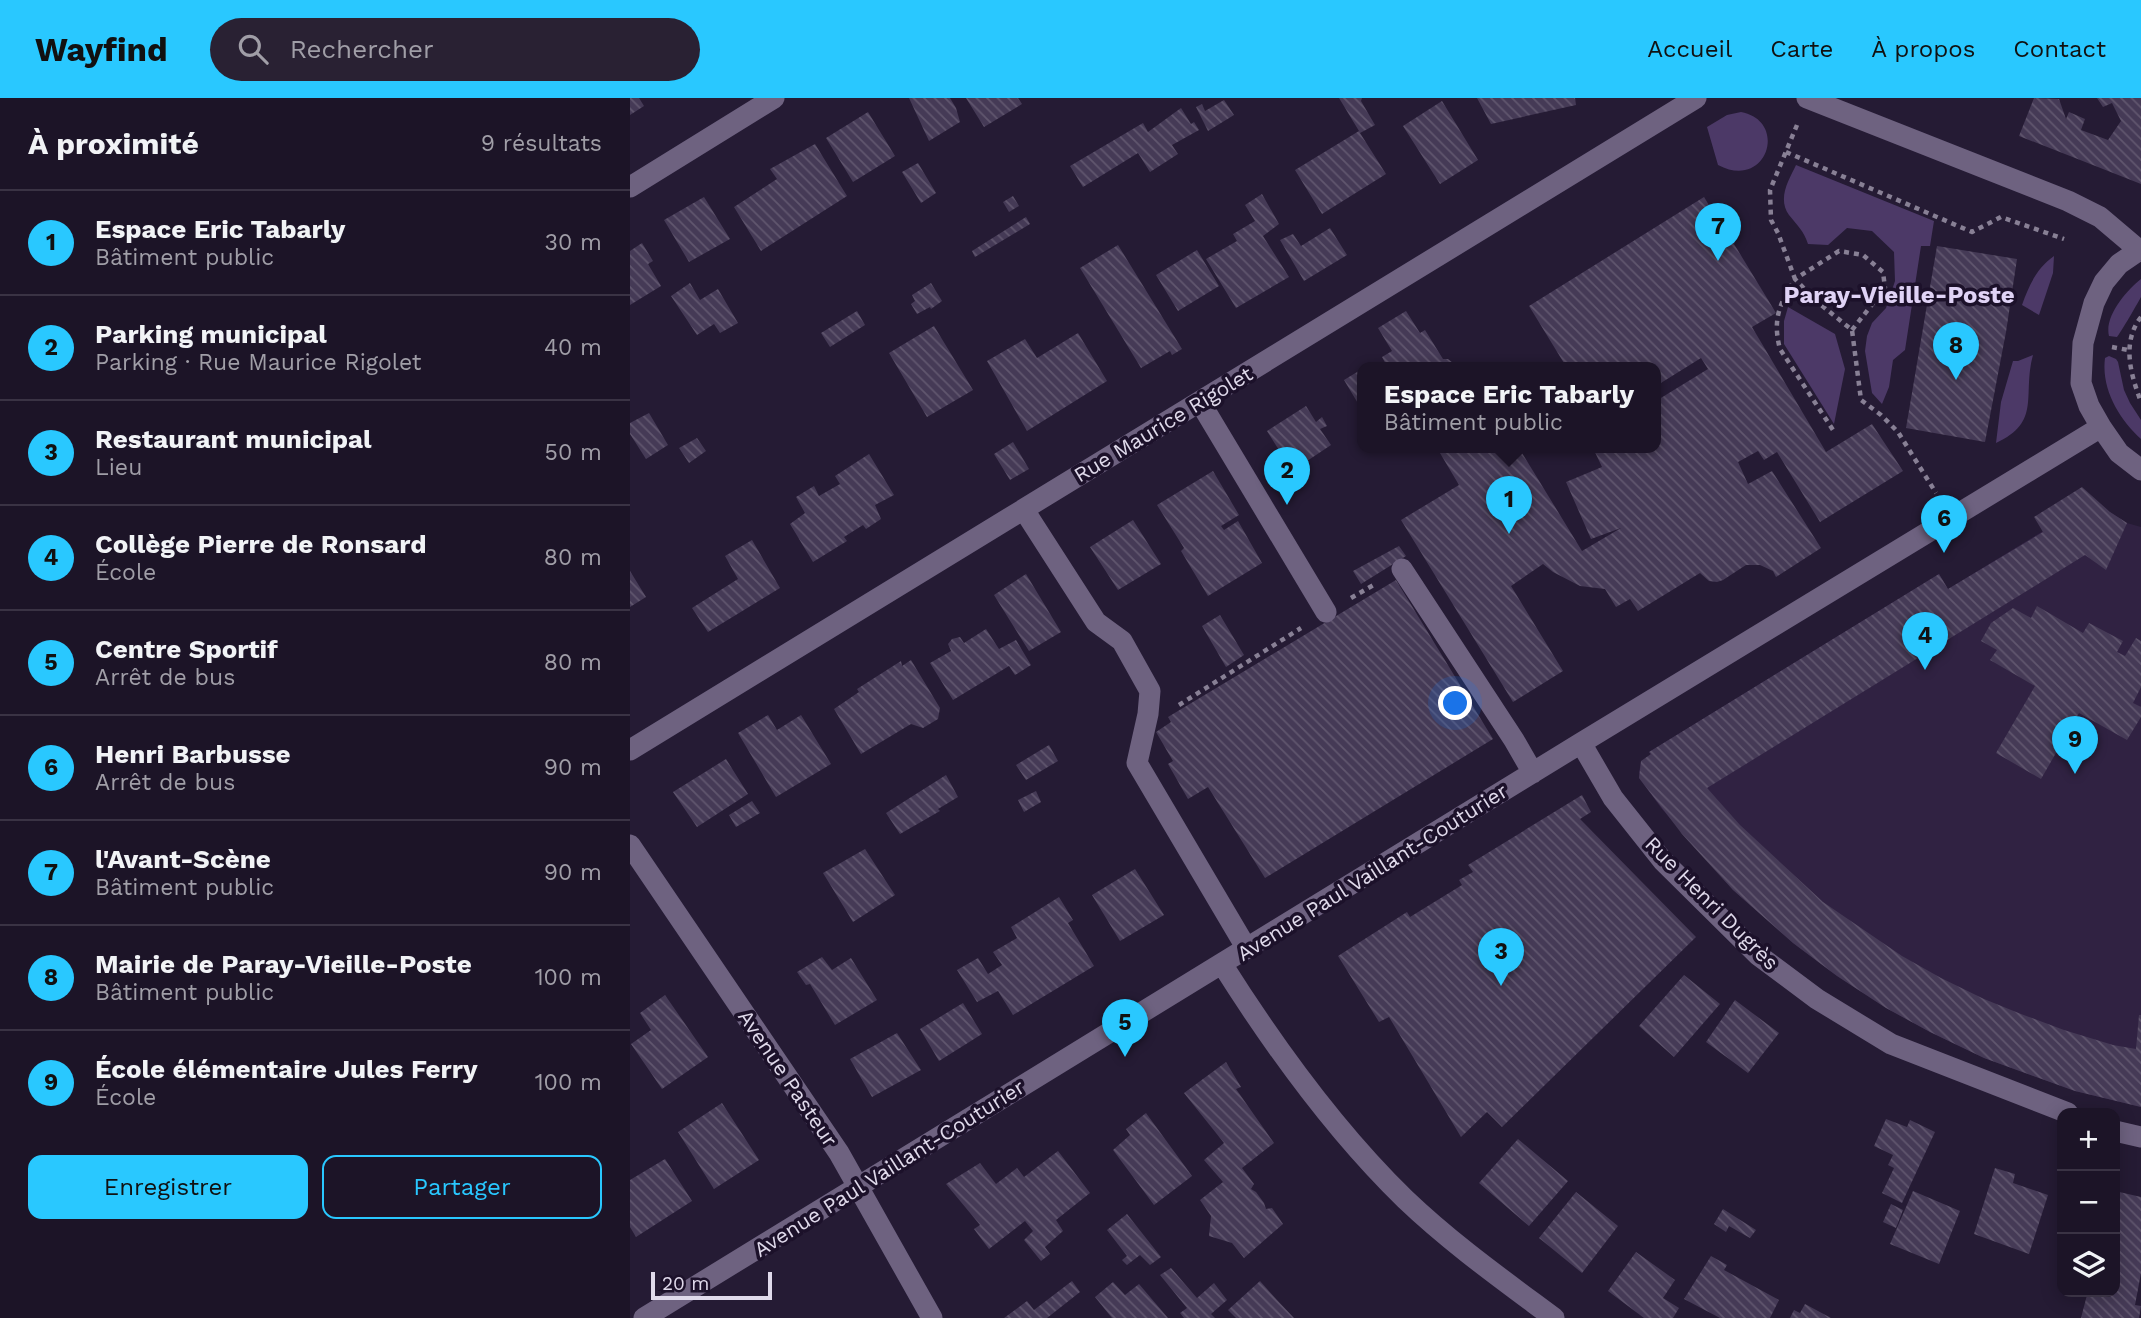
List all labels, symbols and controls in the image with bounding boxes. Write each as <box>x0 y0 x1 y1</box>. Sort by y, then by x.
search box <box>210 18 700 81</box>
text: Wayfind <box>35 30 168 69</box>
icon: search <box>234 30 272 68</box>
text: Rechercher <box>290 34 434 64</box>
text: Accueil <box>1647 35 1732 63</box>
text: Carte <box>1770 35 1833 63</box>
text: À propos <box>1871 35 1975 63</box>
text: Contact <box>2013 35 2106 63</box>
text: À proximité <box>28 126 199 161</box>
text: 9 résultats <box>481 130 602 157</box>
pin: 7 <box>1695 203 1741 261</box>
text: Espace Eric Tabarly <box>95 214 345 244</box>
text: 1 <box>46 229 56 256</box>
text: 30 m <box>545 229 602 256</box>
text: Bâtiment public <box>95 244 274 271</box>
district label: Paray-Vieille-Poste <box>1783 281 2015 309</box>
text: Parking municipal <box>95 319 327 349</box>
pin: 8 <box>1933 322 1979 380</box>
text: 2 <box>44 334 58 361</box>
text: 40 m <box>544 334 602 361</box>
text: Parking · Rue Maurice Rigolet <box>95 349 421 376</box>
street label: Rue Maurice Rigolet <box>1069 361 1257 487</box>
popup <box>1357 362 1661 453</box>
text: Espace Eric Tabarly <box>1384 379 1634 409</box>
text: Bâtiment public <box>1384 409 1563 436</box>
text: Restaurant municipal <box>95 424 372 454</box>
text: 3 <box>44 439 58 466</box>
text: 50 m <box>545 439 602 466</box>
pin: 2 <box>1264 447 1310 505</box>
text: Lieu <box>95 454 142 481</box>
pin: 1 <box>1486 476 1532 534</box>
pin: 6 <box>1921 495 1967 553</box>
text: Collège Pierre de Ronsard <box>95 529 427 559</box>
text: 4 <box>44 544 58 571</box>
text: 80 m <box>544 544 602 571</box>
text: École <box>95 559 156 586</box>
pin: 4 <box>1902 612 1948 670</box>
text: Centre Sportif <box>95 634 278 664</box>
text: 5 <box>44 649 58 676</box>
text: 80 m <box>544 649 602 676</box>
text: Arrêt de bus <box>95 664 235 691</box>
your location <box>1438 686 1472 720</box>
pin: 9 <box>2052 716 2098 774</box>
text: Henri Barbusse <box>95 739 291 769</box>
text: 6 <box>44 754 58 781</box>
text: 90 m <box>544 754 602 781</box>
text: Arrêt de bus <box>95 769 235 796</box>
street label: Avenue Paul Vaillant-Couturier <box>1232 778 1512 966</box>
street label: Rue Henri Dugrès <box>1640 831 1784 975</box>
text: l'Avant-Scène <box>95 844 271 874</box>
text: 7 <box>44 859 58 886</box>
text: 90 m <box>544 859 602 886</box>
text: Bâtiment public <box>95 874 274 901</box>
pin: 3 <box>1478 928 1524 986</box>
text: Mairie de Paray-Vieille-Poste <box>95 949 472 979</box>
text: 8 <box>44 964 58 991</box>
text: 100 m <box>535 964 602 991</box>
text: Bâtiment public <box>95 979 274 1006</box>
pin: 5 <box>1102 999 1148 1057</box>
street label: Avenue Pasteur <box>733 1005 843 1152</box>
text: École élémentaire Jules Ferry <box>95 1054 478 1084</box>
text: 9 <box>44 1069 58 1096</box>
text: 100 m <box>535 1069 602 1096</box>
street label: Avenue Paul Vaillant-Couturier <box>749 1074 1029 1262</box>
text: École <box>95 1084 156 1111</box>
map controls <box>2057 1108 2120 1297</box>
button: + <box>2057 1108 2120 1171</box>
button: Enregistrer <box>28 1155 308 1219</box>
button: Partager <box>322 1155 602 1219</box>
button: − <box>2057 1171 2120 1234</box>
button: layers <box>2057 1234 2120 1297</box>
scale bar <box>651 1269 772 1301</box>
text: 20 m <box>662 1272 709 1295</box>

